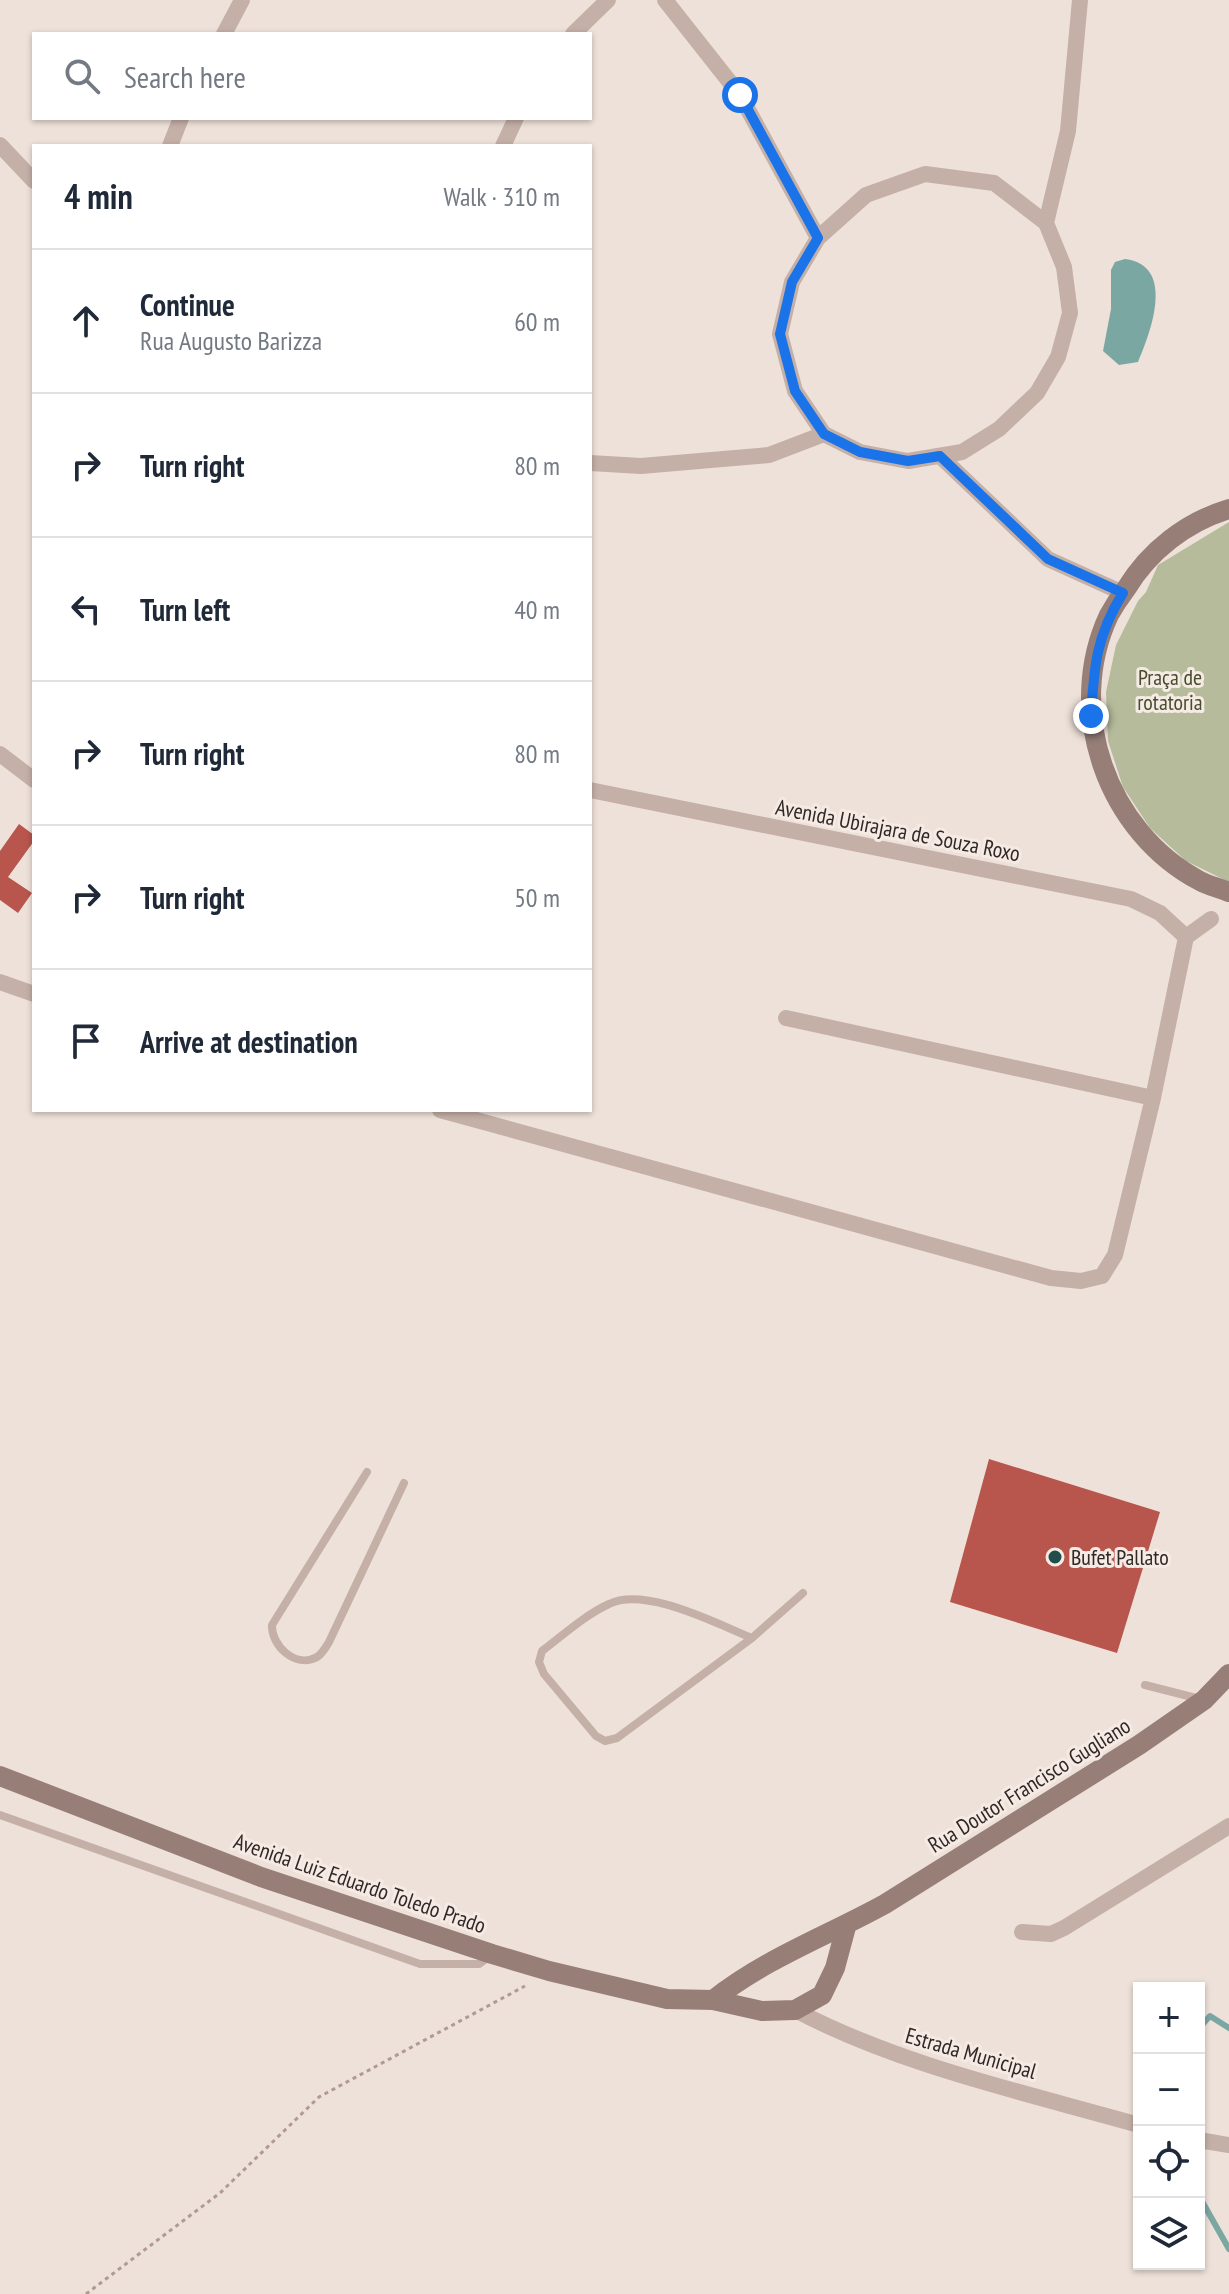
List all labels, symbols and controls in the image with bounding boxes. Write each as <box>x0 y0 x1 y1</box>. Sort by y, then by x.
search box <box>32 32 592 120</box>
icon: search <box>60 54 104 98</box>
text: Search here <box>124 57 246 96</box>
route start <box>722 77 758 113</box>
text: 4 min <box>64 174 133 218</box>
text: Walk · 310 m <box>443 180 560 213</box>
text: Continue <box>140 285 235 324</box>
icon: ahead <box>64 299 108 343</box>
text: 60 m <box>514 305 560 338</box>
text: Rua Augusto Barizza <box>140 324 322 357</box>
icon: right <box>64 443 108 487</box>
text: Turn right <box>140 446 244 485</box>
text: 80 m <box>514 449 560 482</box>
icon: left <box>64 587 108 631</box>
text: Turn left <box>140 590 230 629</box>
text: 40 m <box>514 593 560 626</box>
park label: Praça de rotatoria <box>1137 663 1203 716</box>
route end <box>1073 698 1109 734</box>
icon: right <box>64 731 108 775</box>
text: Turn right <box>140 734 244 773</box>
text: 80 m <box>514 737 560 770</box>
street label: Avenida Ubirajara de Souza Roxo <box>773 793 1023 867</box>
icon: right <box>64 875 108 919</box>
text: Turn right <box>140 878 244 917</box>
text: 50 m <box>514 881 560 914</box>
icon: arrive <box>64 1019 108 1063</box>
text: Arrive at destination <box>140 1022 358 1061</box>
place label: Bufet Pallato <box>1071 1543 1169 1571</box>
marker: Bufet Pallato <box>1046 1548 1064 1566</box>
street label: Rua Doutor Francisco Gugliano <box>923 1711 1135 1859</box>
street label: Avenida Luiz Eduardo Toledo Prado <box>230 1827 490 1939</box>
map controls <box>1133 1982 1205 2270</box>
button: + <box>1133 1982 1205 2054</box>
street label: Estrada Municipal <box>902 2021 1041 2085</box>
button: − <box>1133 2054 1205 2126</box>
button: locate <box>1133 2126 1205 2198</box>
button: layers <box>1133 2198 1205 2270</box>

